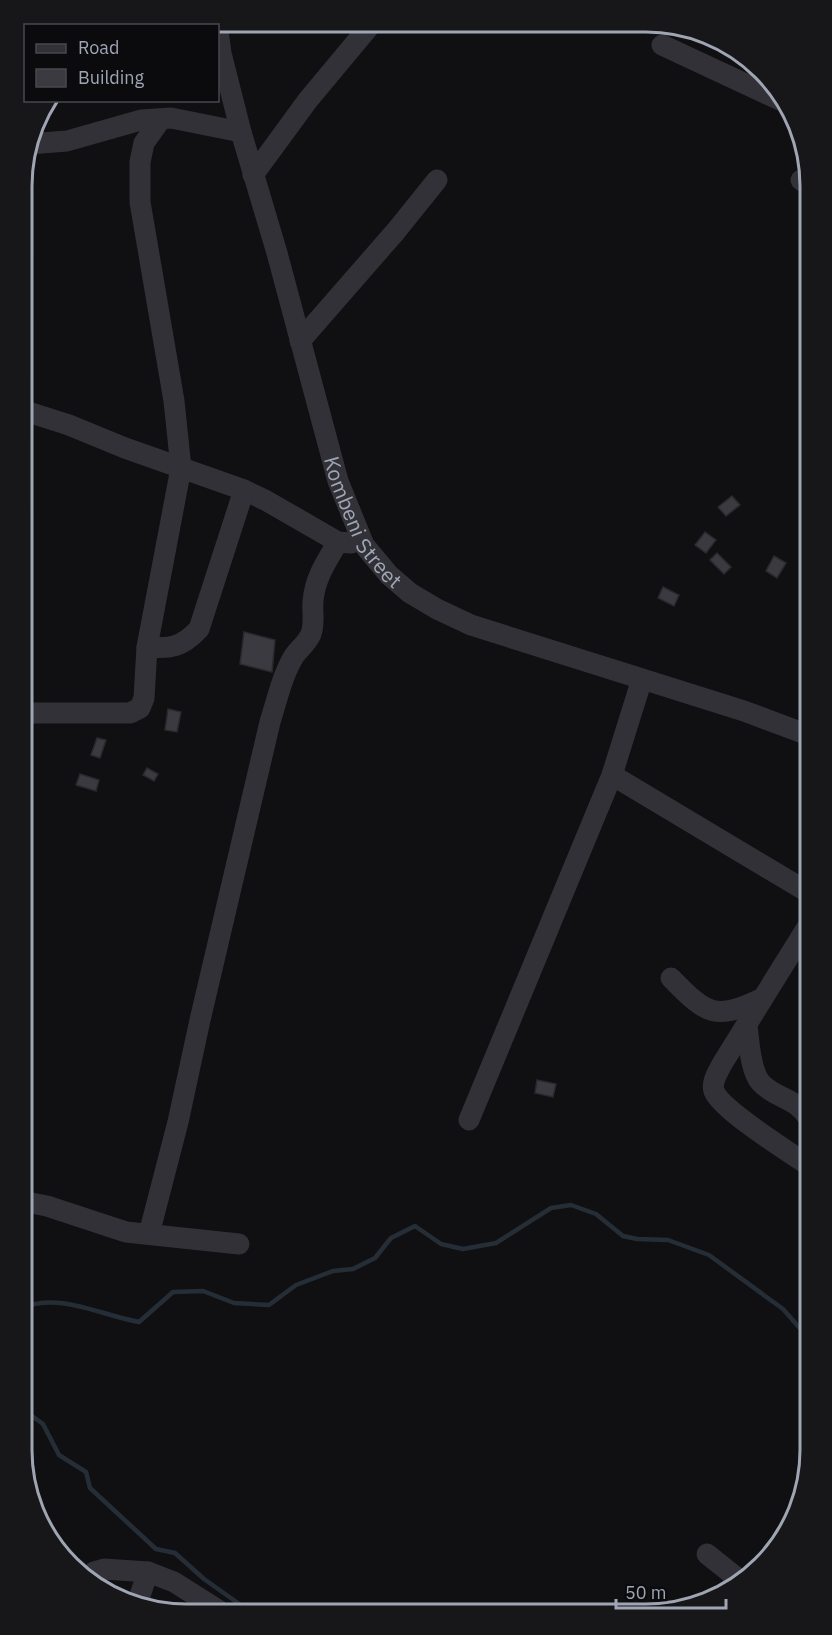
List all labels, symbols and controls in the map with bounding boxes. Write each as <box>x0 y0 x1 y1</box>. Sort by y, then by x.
legend <box>24 24 219 102</box>
text: Road <box>78 36 119 59</box>
text: Building <box>78 66 145 89</box>
street label: Kombeni Street <box>318 453 408 594</box>
scale bar <box>616 1572 726 1610</box>
text: 50 m <box>625 1581 667 1604</box>

